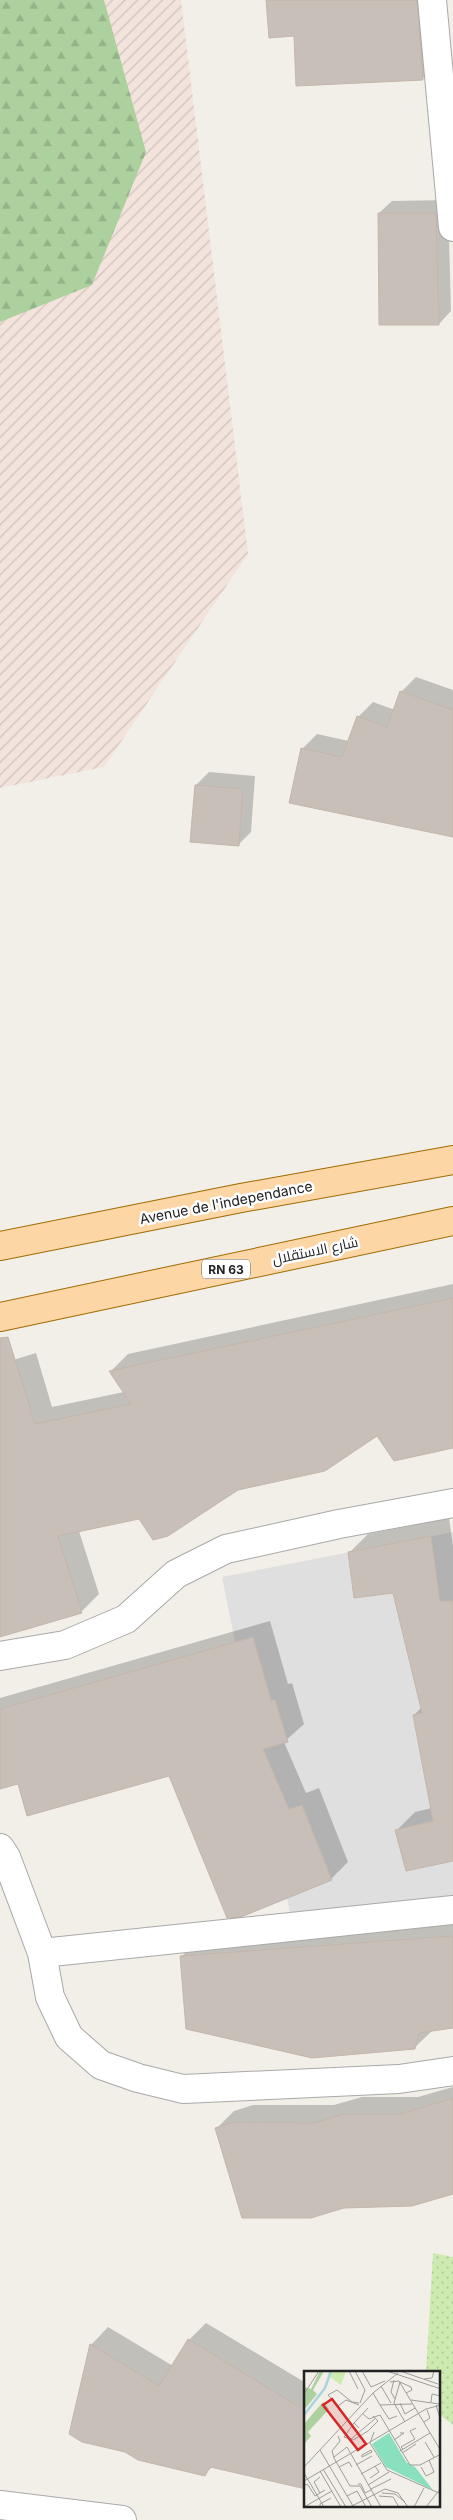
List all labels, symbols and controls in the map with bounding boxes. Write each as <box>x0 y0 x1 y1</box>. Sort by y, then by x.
street label: Avenue de l'independance <box>138 1177 314 1227</box>
street label: شارع الاستقلال <box>271 1233 360 1268</box>
road number: RN 63 <box>202 1260 250 1278</box>
inset map <box>304 2371 440 2508</box>

